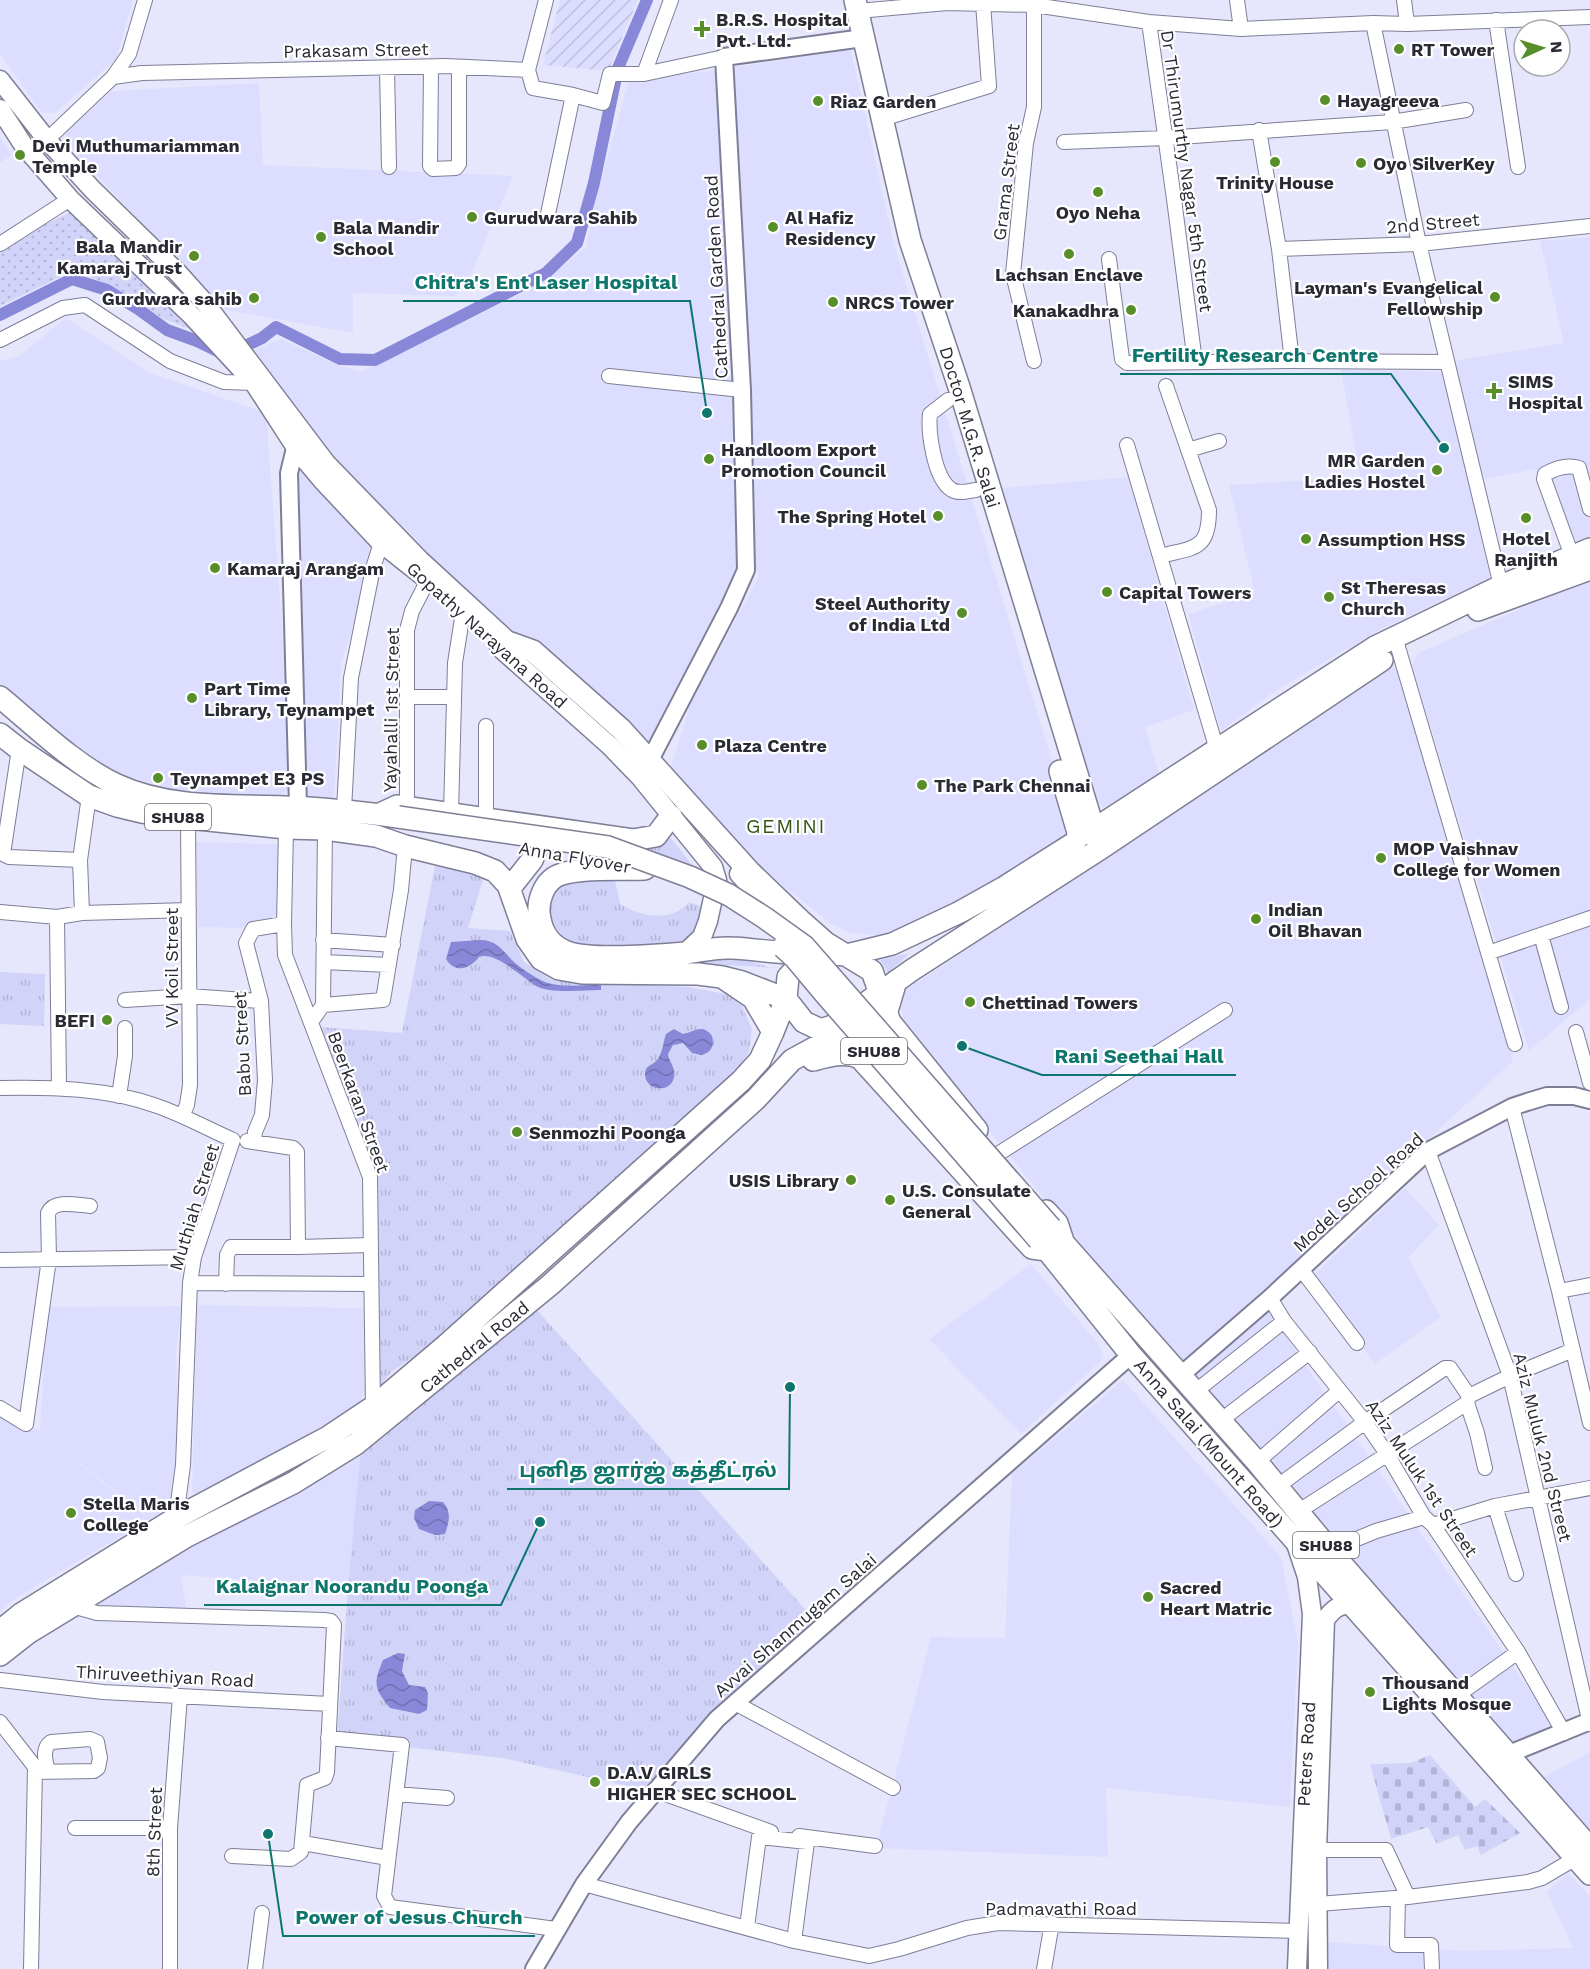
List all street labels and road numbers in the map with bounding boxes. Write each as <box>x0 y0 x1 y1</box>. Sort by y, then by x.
street label: Dr Thirumurthy Nagar 5th Street <box>1157 29 1217 314</box>
street label: Prakasam Street <box>283 38 429 62</box>
street label: Grama Street <box>988 122 1024 242</box>
street label: Cathedral Garden Road <box>700 175 732 379</box>
street label: 2nd Street <box>1386 208 1481 238</box>
street label: Doctor M.G.R. Salai <box>935 344 1005 510</box>
street label: Gopathy Narayana Road <box>402 557 572 713</box>
street label: Yayahalli 1st Street <box>379 627 403 793</box>
road number: SHU88 <box>145 804 211 830</box>
street label: Anna Flyover <box>517 837 633 877</box>
street label: VV Koil Street <box>161 907 182 1028</box>
street label: Babu Street <box>229 991 255 1097</box>
street label: Beerkaran Street <box>324 1028 394 1176</box>
road number: SHU88 <box>841 1038 907 1064</box>
street label: Model School Road <box>1289 1128 1427 1256</box>
street label: Muthiah Street <box>165 1141 223 1273</box>
street label: Cathedral Road <box>415 1296 533 1398</box>
street label: Aziz Muluk 2nd Street <box>1509 1350 1577 1544</box>
street label: Anna Salai (Mount Road) <box>1130 1354 1288 1532</box>
street label: Aziz Muluk 1st Street <box>1362 1395 1483 1561</box>
road number: SHU88 <box>1293 1532 1359 1558</box>
street label: Avvai Shanmugam Salai <box>710 1549 880 1701</box>
street label: Thiruveethiyan Road <box>75 1661 255 1691</box>
street label: Peters Road <box>1293 1701 1319 1807</box>
street label: 8th Street <box>142 1786 166 1877</box>
street label: Padmavathi Road <box>985 1898 1137 1919</box>

